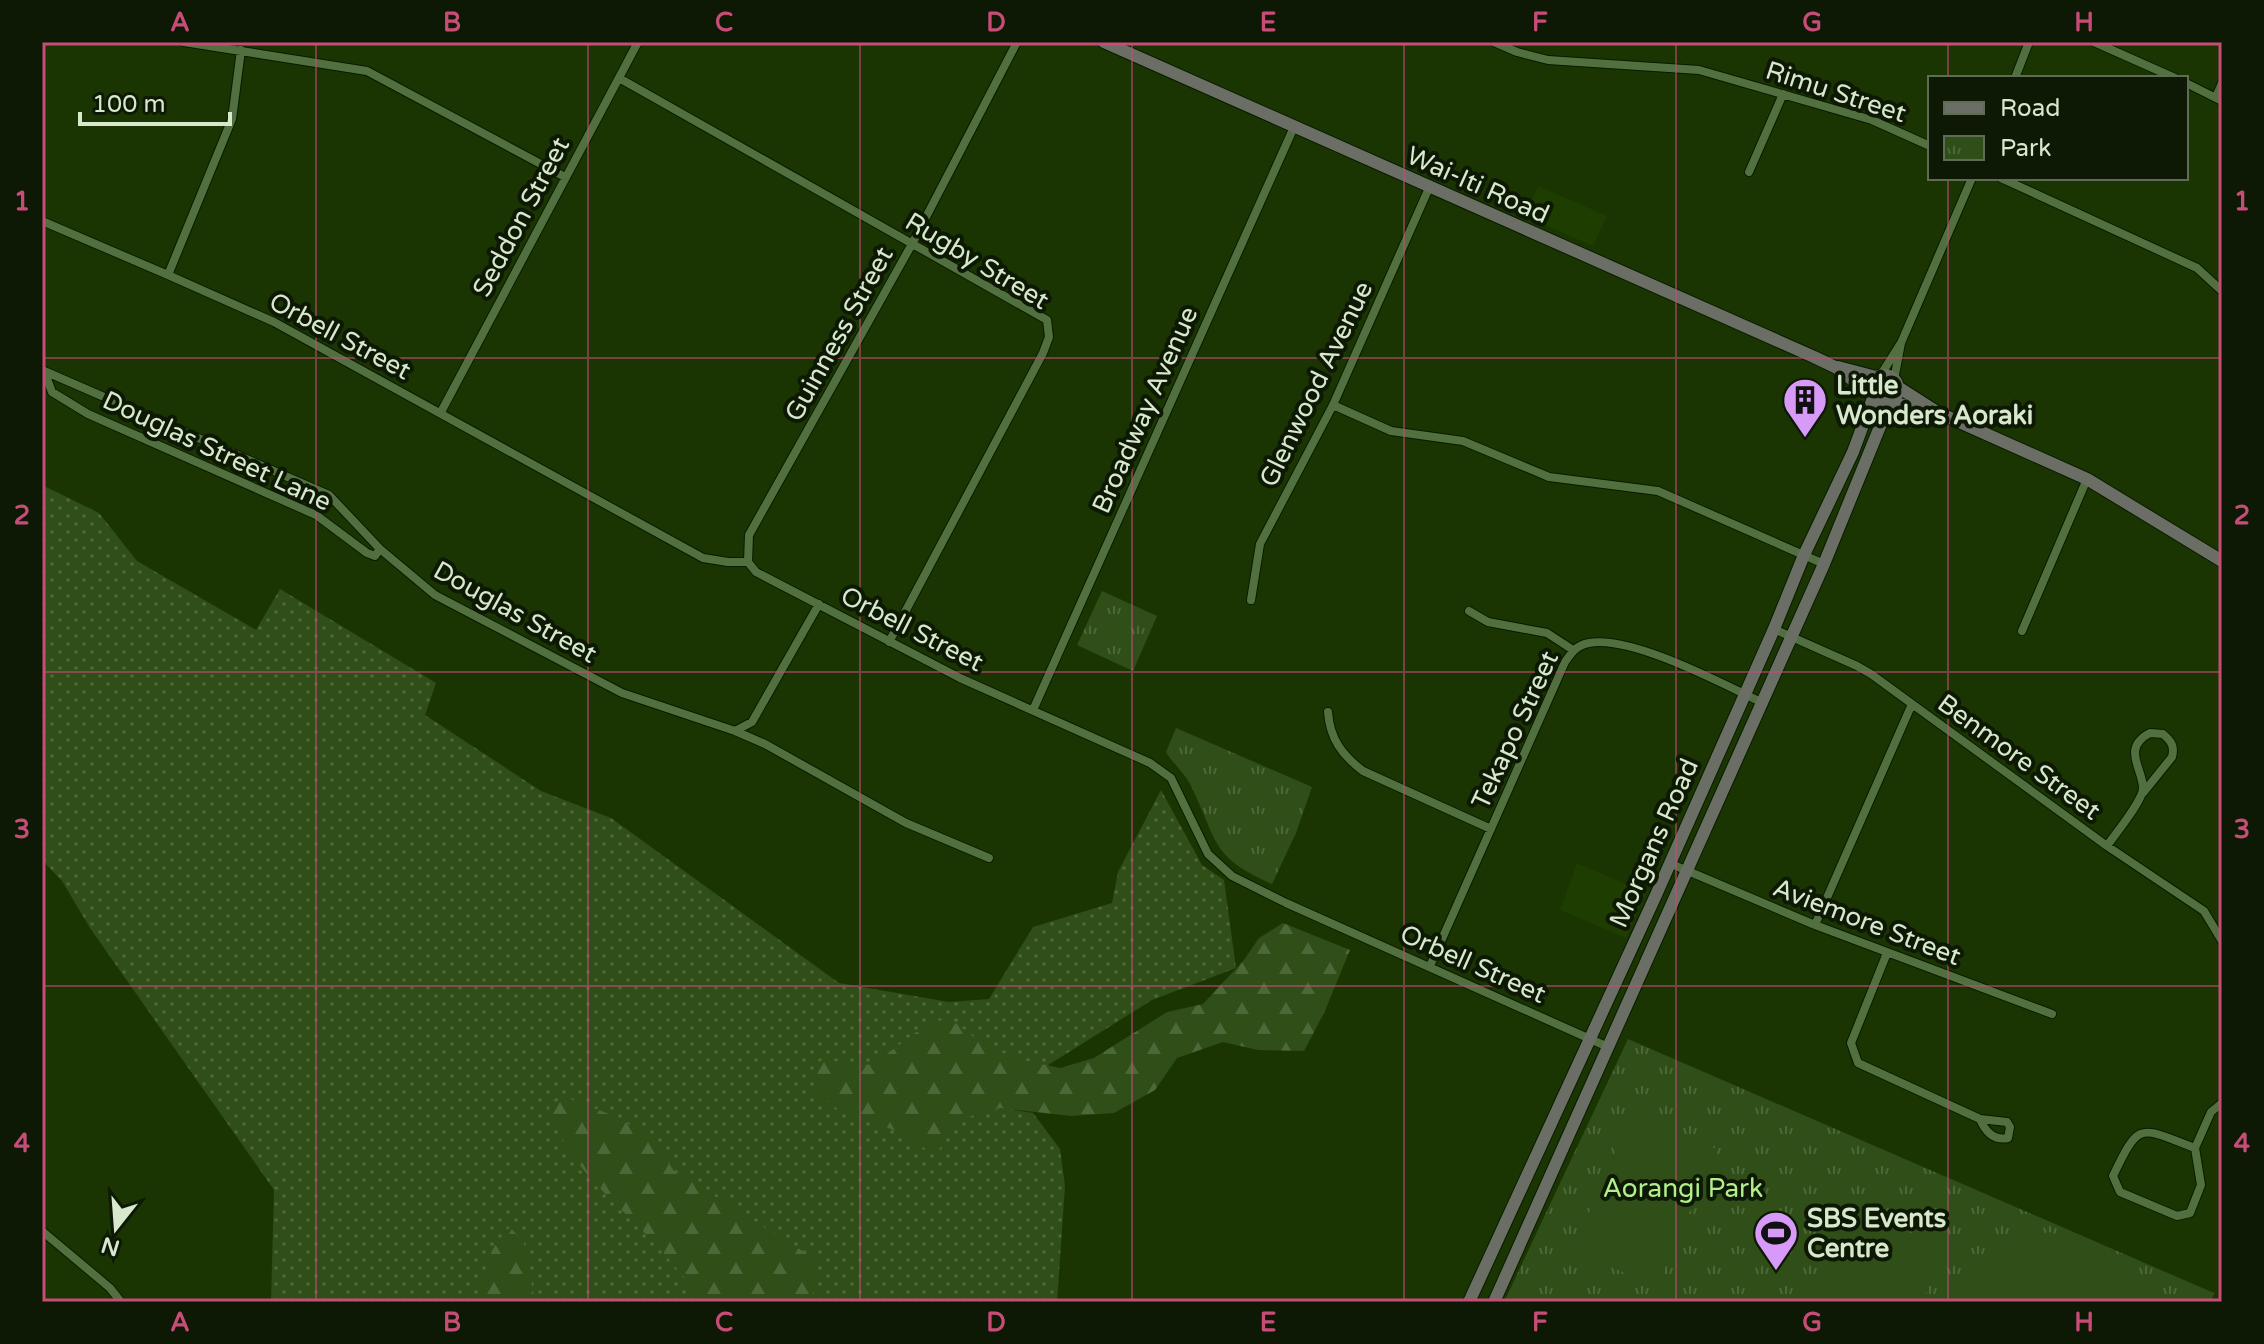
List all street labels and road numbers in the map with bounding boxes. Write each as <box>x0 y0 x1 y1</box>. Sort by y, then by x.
street label: Rimu Street <box>1762 55 1910 129</box>
street label: Seddon Street <box>466 132 576 302</box>
street label: Wai-Iti Road <box>1402 140 1554 230</box>
street label: Rugby Street <box>900 206 1054 316</box>
street label: Guinness Street <box>778 241 900 427</box>
street label: Glenwood Avenue <box>1253 276 1379 492</box>
street label: Orbell Street <box>264 286 416 386</box>
street label: Broadway Avenue <box>1086 302 1204 518</box>
street label: Douglas Street Lane <box>98 384 336 518</box>
street label: Douglas Street <box>428 554 602 670</box>
street label: Orbell Street <box>835 580 989 678</box>
street label: Tekapo Street <box>1465 646 1565 814</box>
street label: Benmore Street <box>1932 688 2106 826</box>
street label: Morgans Road <box>1603 754 1705 932</box>
street label: Aviemore Street <box>1769 872 1965 972</box>
street label: Orbell Street <box>1395 918 1551 1010</box>

